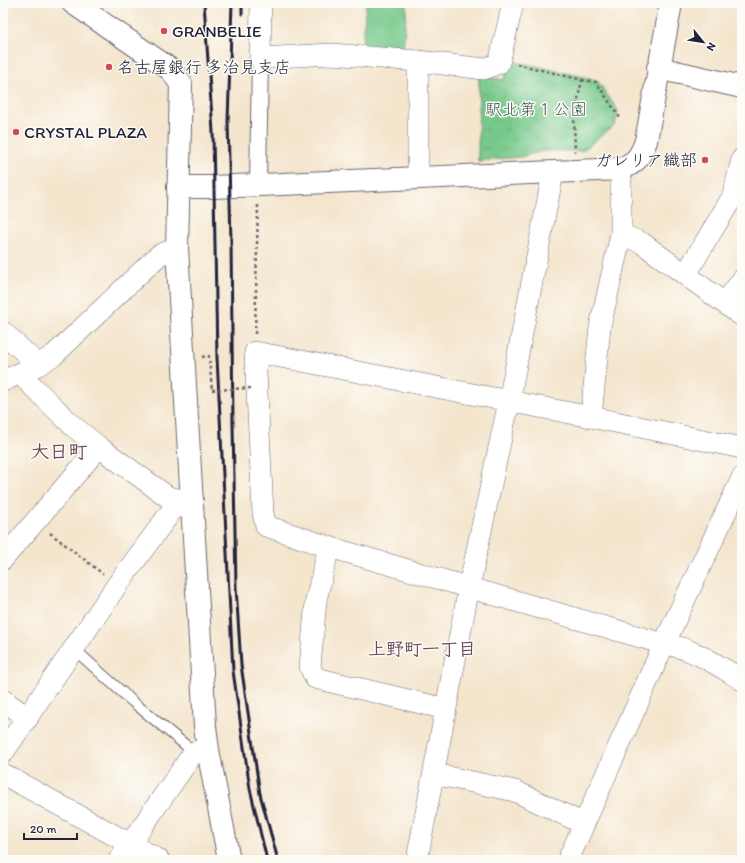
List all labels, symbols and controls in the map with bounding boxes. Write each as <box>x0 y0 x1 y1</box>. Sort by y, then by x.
place label: GRANBELIE <box>172 21 261 41</box>
north arrow <box>683 22 723 62</box>
marker: GRANBELIE <box>159 26 169 36</box>
text: N <box>704 40 719 53</box>
place label: 名古屋銀行 多治見支店 <box>117 57 291 77</box>
marker: 名古屋銀行 多治見支店 <box>104 62 114 72</box>
park label: 駅北第１公園 <box>485 99 587 119</box>
place label: CRYSTAL PLAZA <box>24 122 147 142</box>
marker: CRYSTAL PLAZA <box>11 127 21 137</box>
place label: ガレリア織部 <box>595 150 697 170</box>
marker: ガレリア織部 <box>700 155 710 165</box>
district label: 大日町 <box>30 440 88 463</box>
district label: 上野町一丁目 <box>368 638 476 660</box>
scale bar <box>24 815 77 841</box>
text: 20 m <box>30 822 57 836</box>

